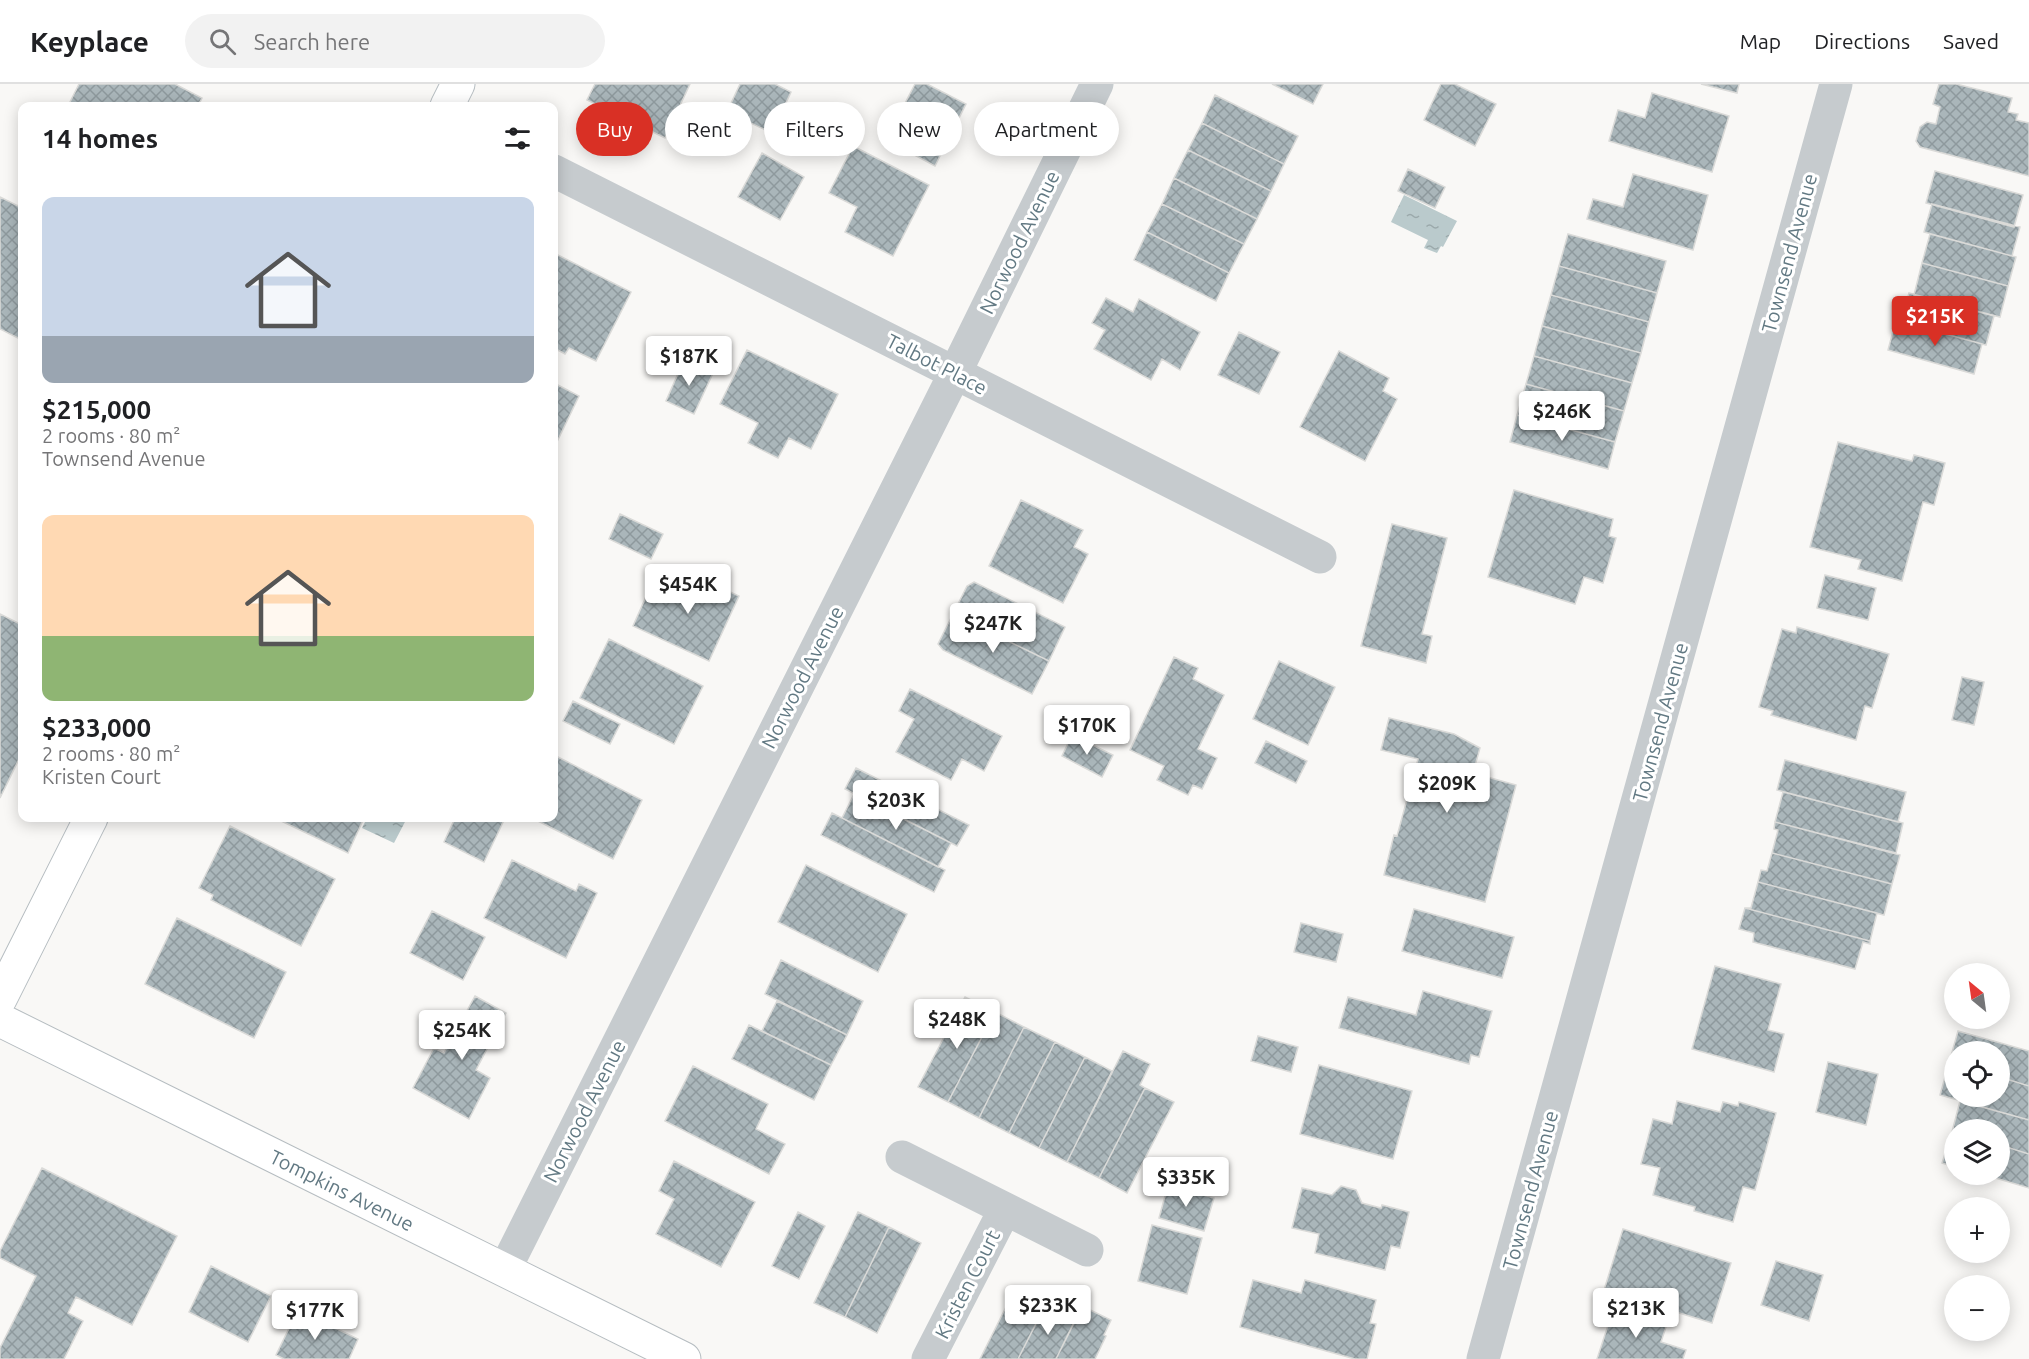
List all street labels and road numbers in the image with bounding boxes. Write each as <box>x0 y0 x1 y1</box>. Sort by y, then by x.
street label: Norwood Avenue <box>974 167 1064 317</box>
street label: Townsend Avenue <box>1757 171 1821 335</box>
street label: Talbot Place <box>883 329 991 399</box>
street label: Norwood Avenue <box>756 602 848 752</box>
street label: Townsend Avenue <box>1628 640 1692 804</box>
street label: Norwood Avenue <box>538 1036 630 1186</box>
street label: Townsend Avenue <box>1498 1108 1562 1272</box>
street label: Tompkins Avenue <box>266 1144 418 1235</box>
street label: Kristen Court <box>930 1226 1004 1342</box>

